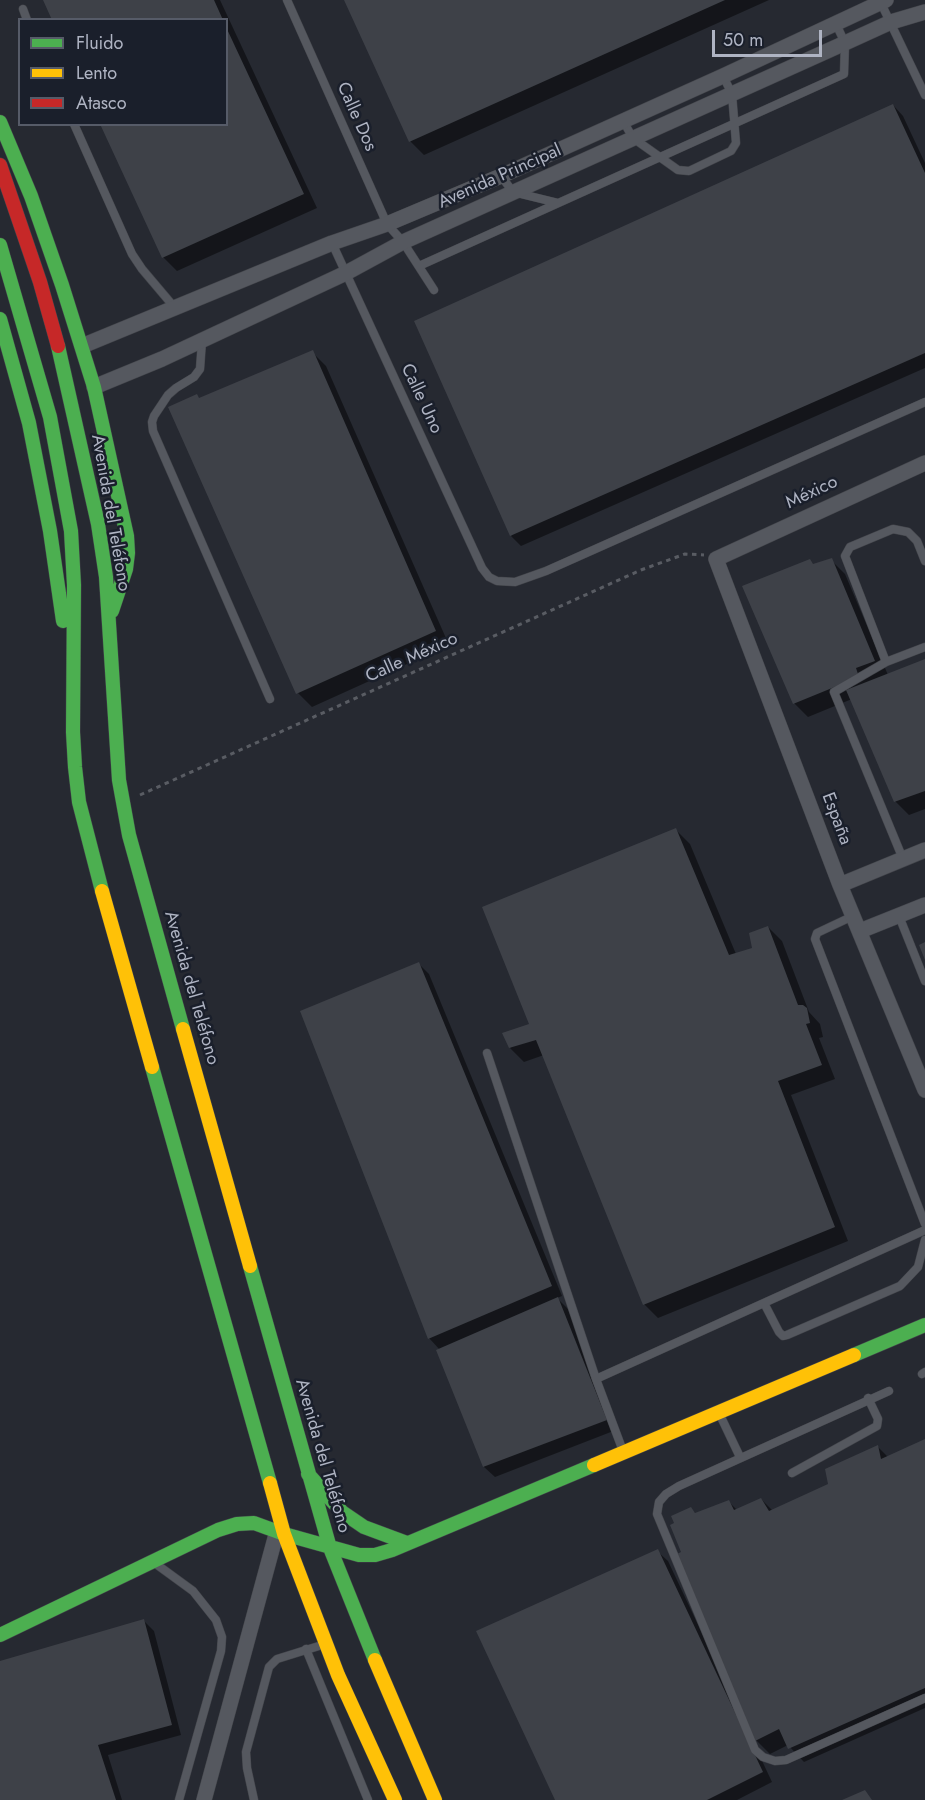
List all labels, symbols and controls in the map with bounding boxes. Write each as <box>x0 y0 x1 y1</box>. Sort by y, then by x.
legend <box>18 18 228 126</box>
scale bar <box>715 18 824 56</box>
text: 50 m <box>723 27 763 53</box>
text: Fluido <box>76 30 123 56</box>
text: Lento <box>76 60 117 86</box>
street label: Calle Dos <box>331 79 381 155</box>
text: Atasco <box>76 90 127 116</box>
street label: Avenida Principal <box>435 140 565 214</box>
street label: Calle Uno <box>395 361 447 437</box>
street label: Avenida del Teléfono <box>86 433 134 593</box>
street label: México <box>783 472 841 514</box>
street label: Calle México <box>363 628 461 688</box>
street label: España <box>816 790 856 848</box>
street label: Avenida del Teléfono <box>159 909 223 1067</box>
street label: Avenida del Teléfono <box>290 1377 354 1535</box>

